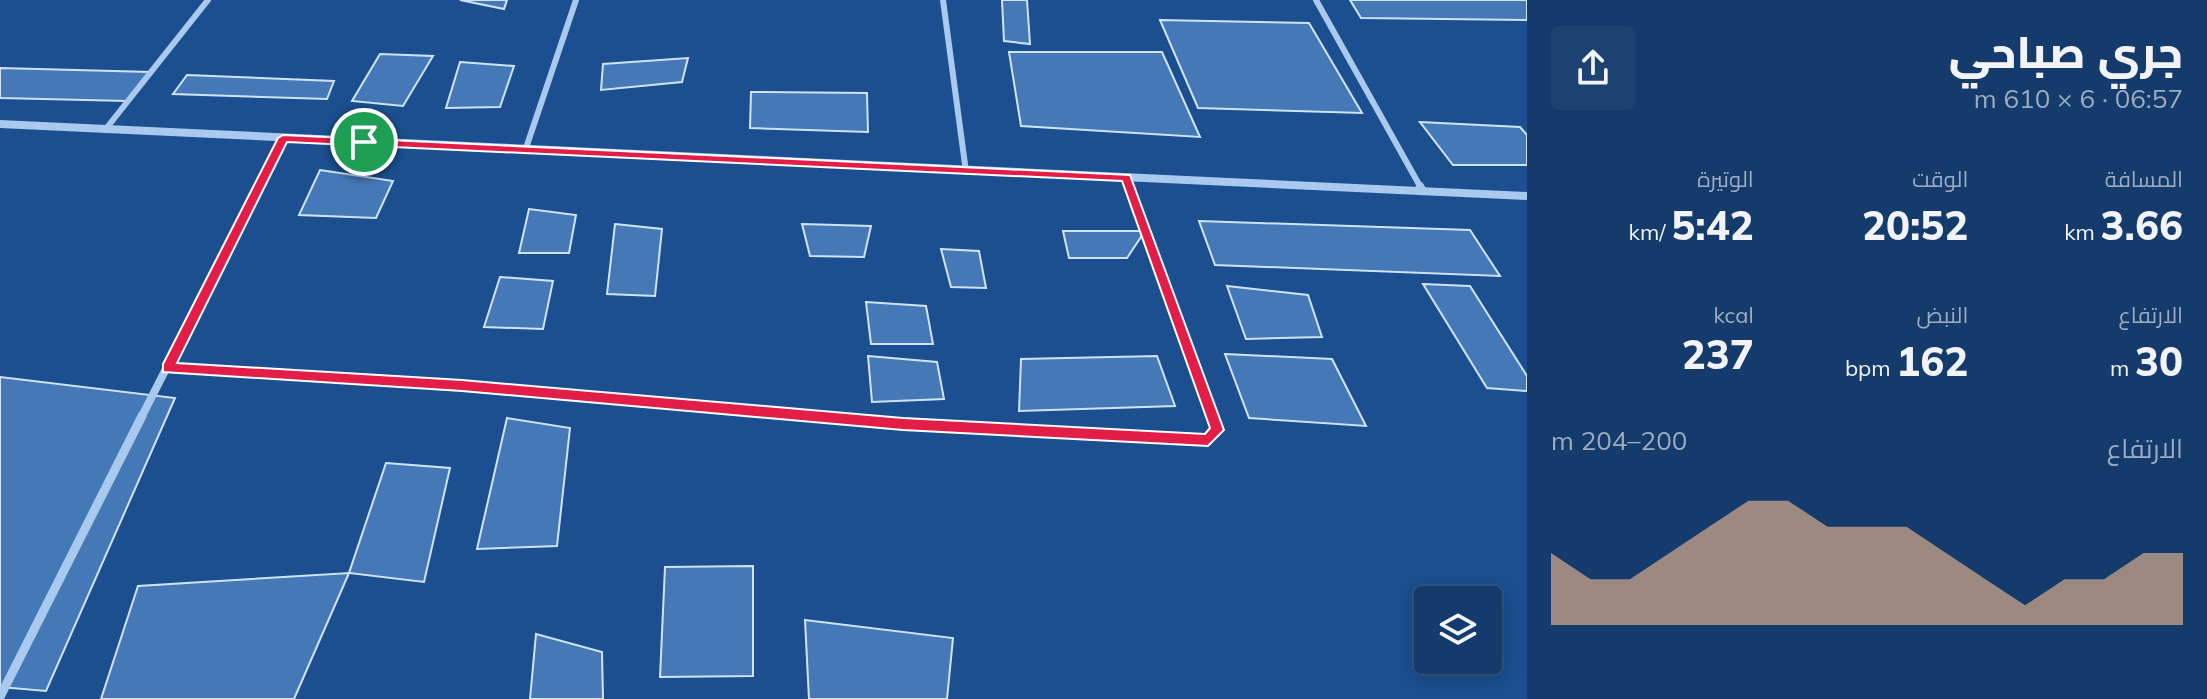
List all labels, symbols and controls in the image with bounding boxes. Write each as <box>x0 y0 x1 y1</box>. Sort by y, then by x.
text: جري صباحي <box>1949 24 2183 79</box>
button: share <box>1551 26 1635 110</box>
text: 06:57 · 6 × 610 m <box>1974 82 2183 115</box>
pin <box>330 108 398 176</box>
icon: arrive <box>342 120 386 164</box>
text: الوتيرة <box>1697 165 1754 193</box>
text: الوقت <box>1912 165 1968 193</box>
text: المسافة <box>2105 165 2183 193</box>
text: 5:42 <box>1671 200 1754 250</box>
text: 20:52 <box>1862 200 1968 250</box>
text: 3.66 <box>2101 200 2183 250</box>
text: /km <box>1629 218 1671 246</box>
text: km <box>2064 218 2101 246</box>
text: kcal <box>1713 301 1754 329</box>
text: النبض <box>1917 301 1968 329</box>
text: الارتفاع <box>2119 301 2183 329</box>
text: 237 <box>1682 329 1754 379</box>
text: 162 <box>1896 336 1968 386</box>
text: 30 <box>2135 336 2183 386</box>
text: bpm <box>1845 354 1896 382</box>
text: m <box>2110 354 2135 382</box>
text: 200–204 m <box>1551 424 1687 457</box>
text: الارتفاع <box>2107 432 2183 465</box>
map controls <box>1414 586 1502 674</box>
button: layers <box>1414 586 1502 674</box>

